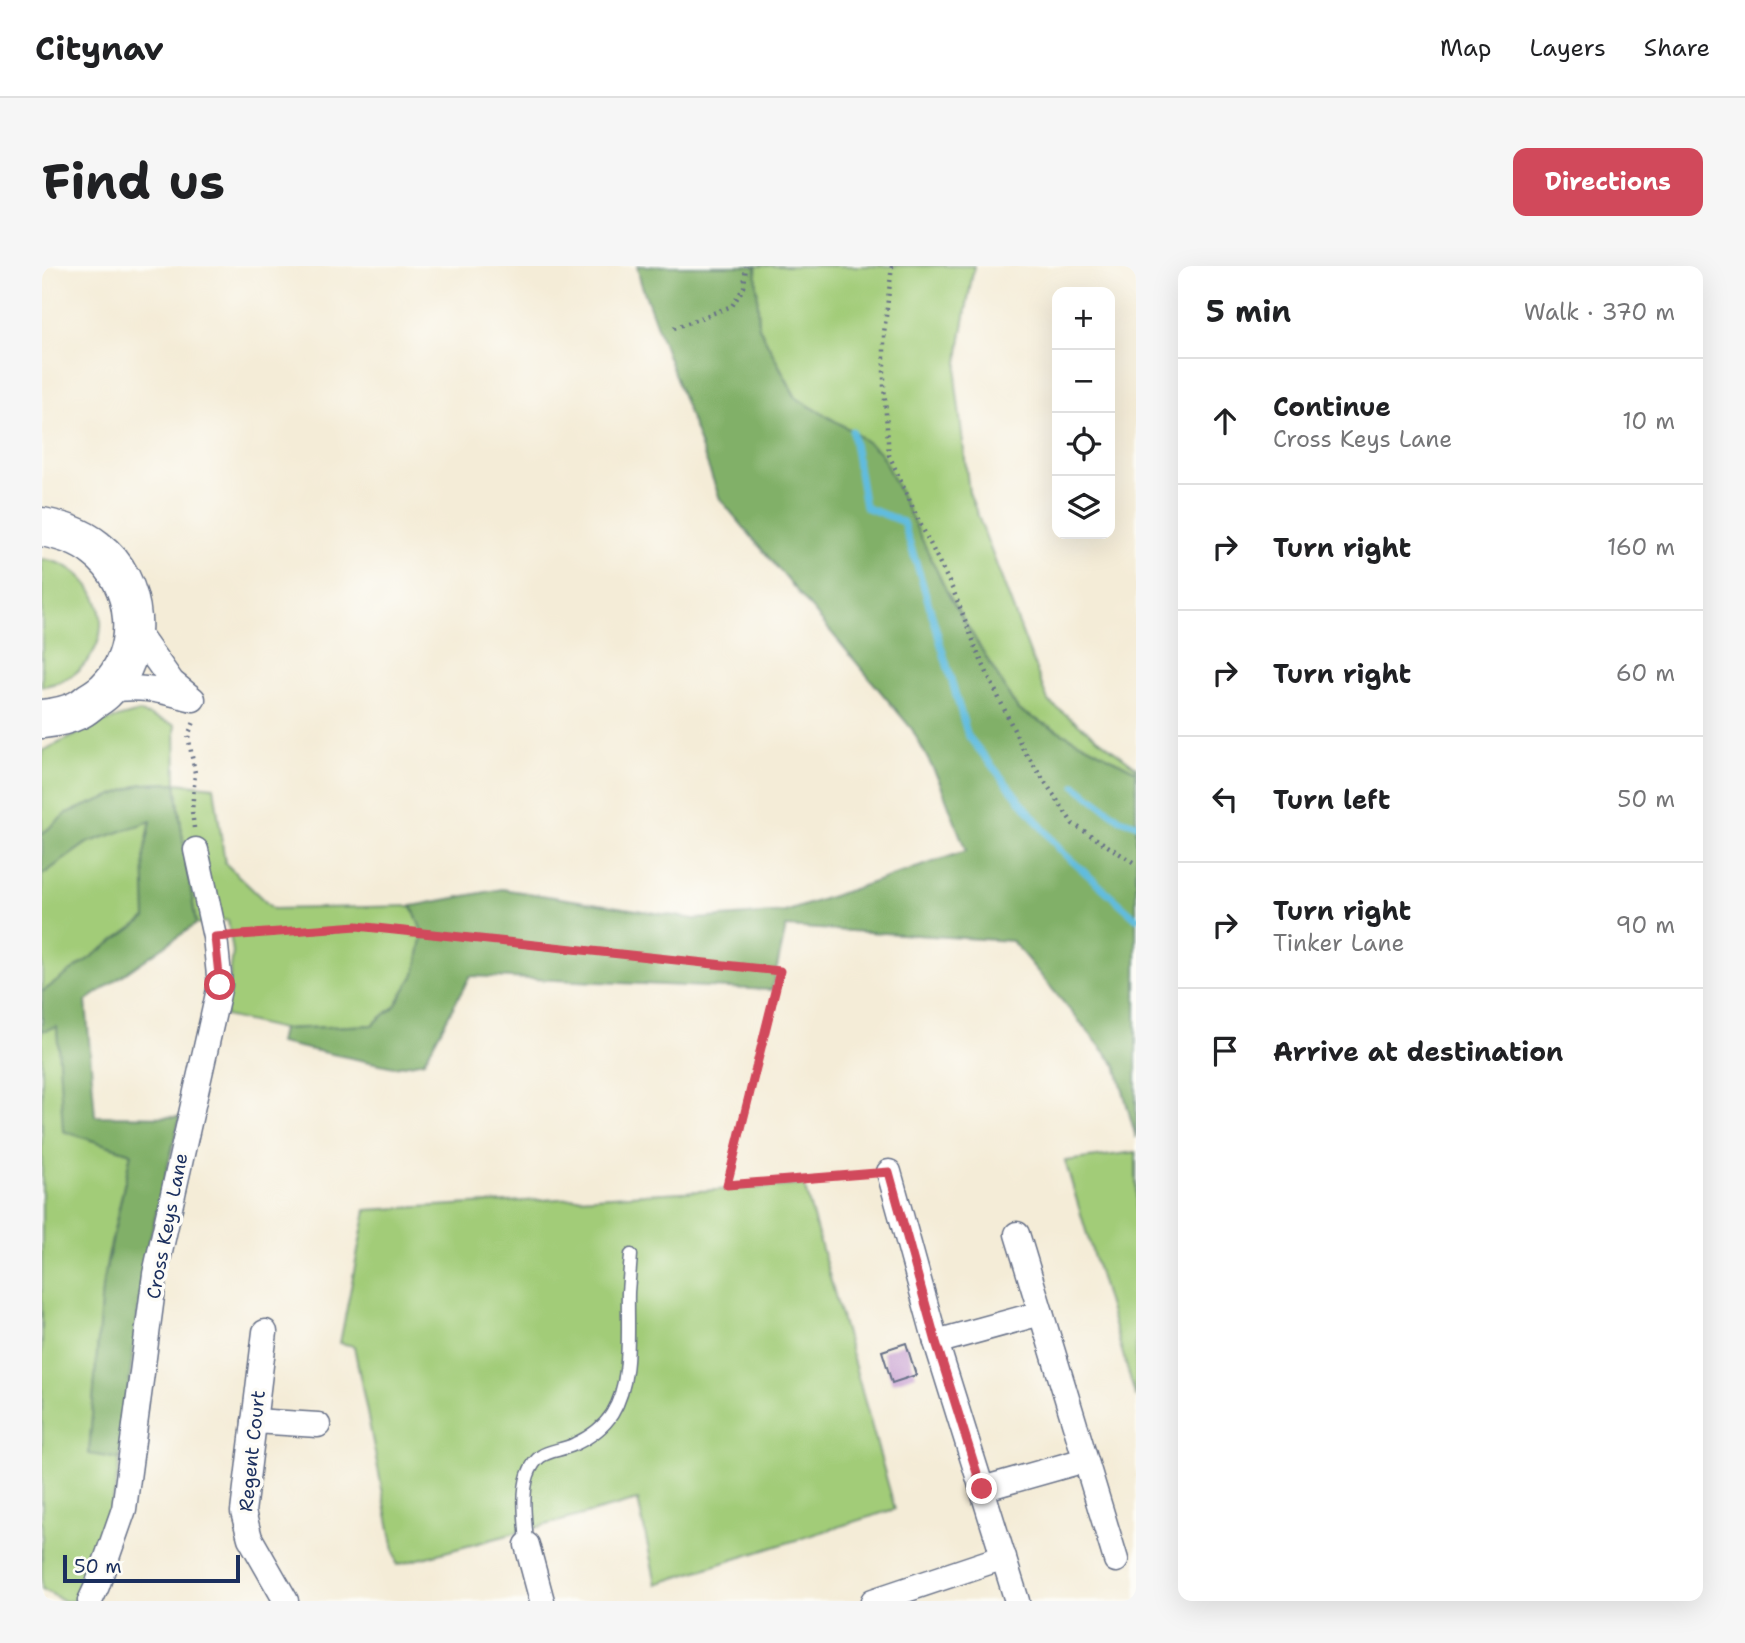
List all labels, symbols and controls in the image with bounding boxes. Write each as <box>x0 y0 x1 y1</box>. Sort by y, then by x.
text: Citynav <box>35 26 164 71</box>
text: Map <box>1440 32 1491 64</box>
text: Layers <box>1529 32 1606 64</box>
text: Share <box>1644 32 1710 64</box>
button: Directions <box>1513 148 1703 216</box>
text: Find us <box>42 149 225 215</box>
map controls <box>1052 287 1115 539</box>
button: + <box>1052 287 1115 350</box>
text: 5 min <box>1206 291 1291 332</box>
text: Walk · 370 m <box>1524 297 1675 327</box>
button: − <box>1052 350 1115 413</box>
text: Continue <box>1273 389 1391 424</box>
icon: ahead <box>1206 402 1244 440</box>
text: 10 m <box>1622 406 1675 436</box>
button: locate <box>1052 413 1115 476</box>
text: Cross Keys Lane <box>1273 424 1452 454</box>
button: layers <box>1052 476 1115 539</box>
icon: right <box>1206 528 1244 566</box>
text: Turn right <box>1273 530 1411 565</box>
text: 160 m <box>1607 532 1675 562</box>
icon: right <box>1206 654 1244 692</box>
text: Turn right <box>1273 656 1411 691</box>
text: 60 m <box>1616 658 1675 688</box>
icon: left <box>1206 780 1244 818</box>
text: Turn left <box>1273 782 1390 817</box>
text: 50 m <box>1617 784 1675 814</box>
text: Turn right <box>1273 893 1411 928</box>
icon: right <box>1206 906 1244 944</box>
text: 90 m <box>1615 910 1675 940</box>
text: Tinker Lane <box>1273 928 1404 958</box>
route start <box>204 969 235 1000</box>
icon: arrive <box>1206 1032 1244 1070</box>
text: Arrive at destination <box>1273 1034 1563 1069</box>
street label: Cross Keys Lane <box>141 1151 193 1301</box>
street label: Regent Court <box>233 1389 271 1513</box>
route end <box>966 1473 997 1504</box>
scale bar <box>63 1552 240 1584</box>
text: 50 m <box>74 1554 122 1579</box>

